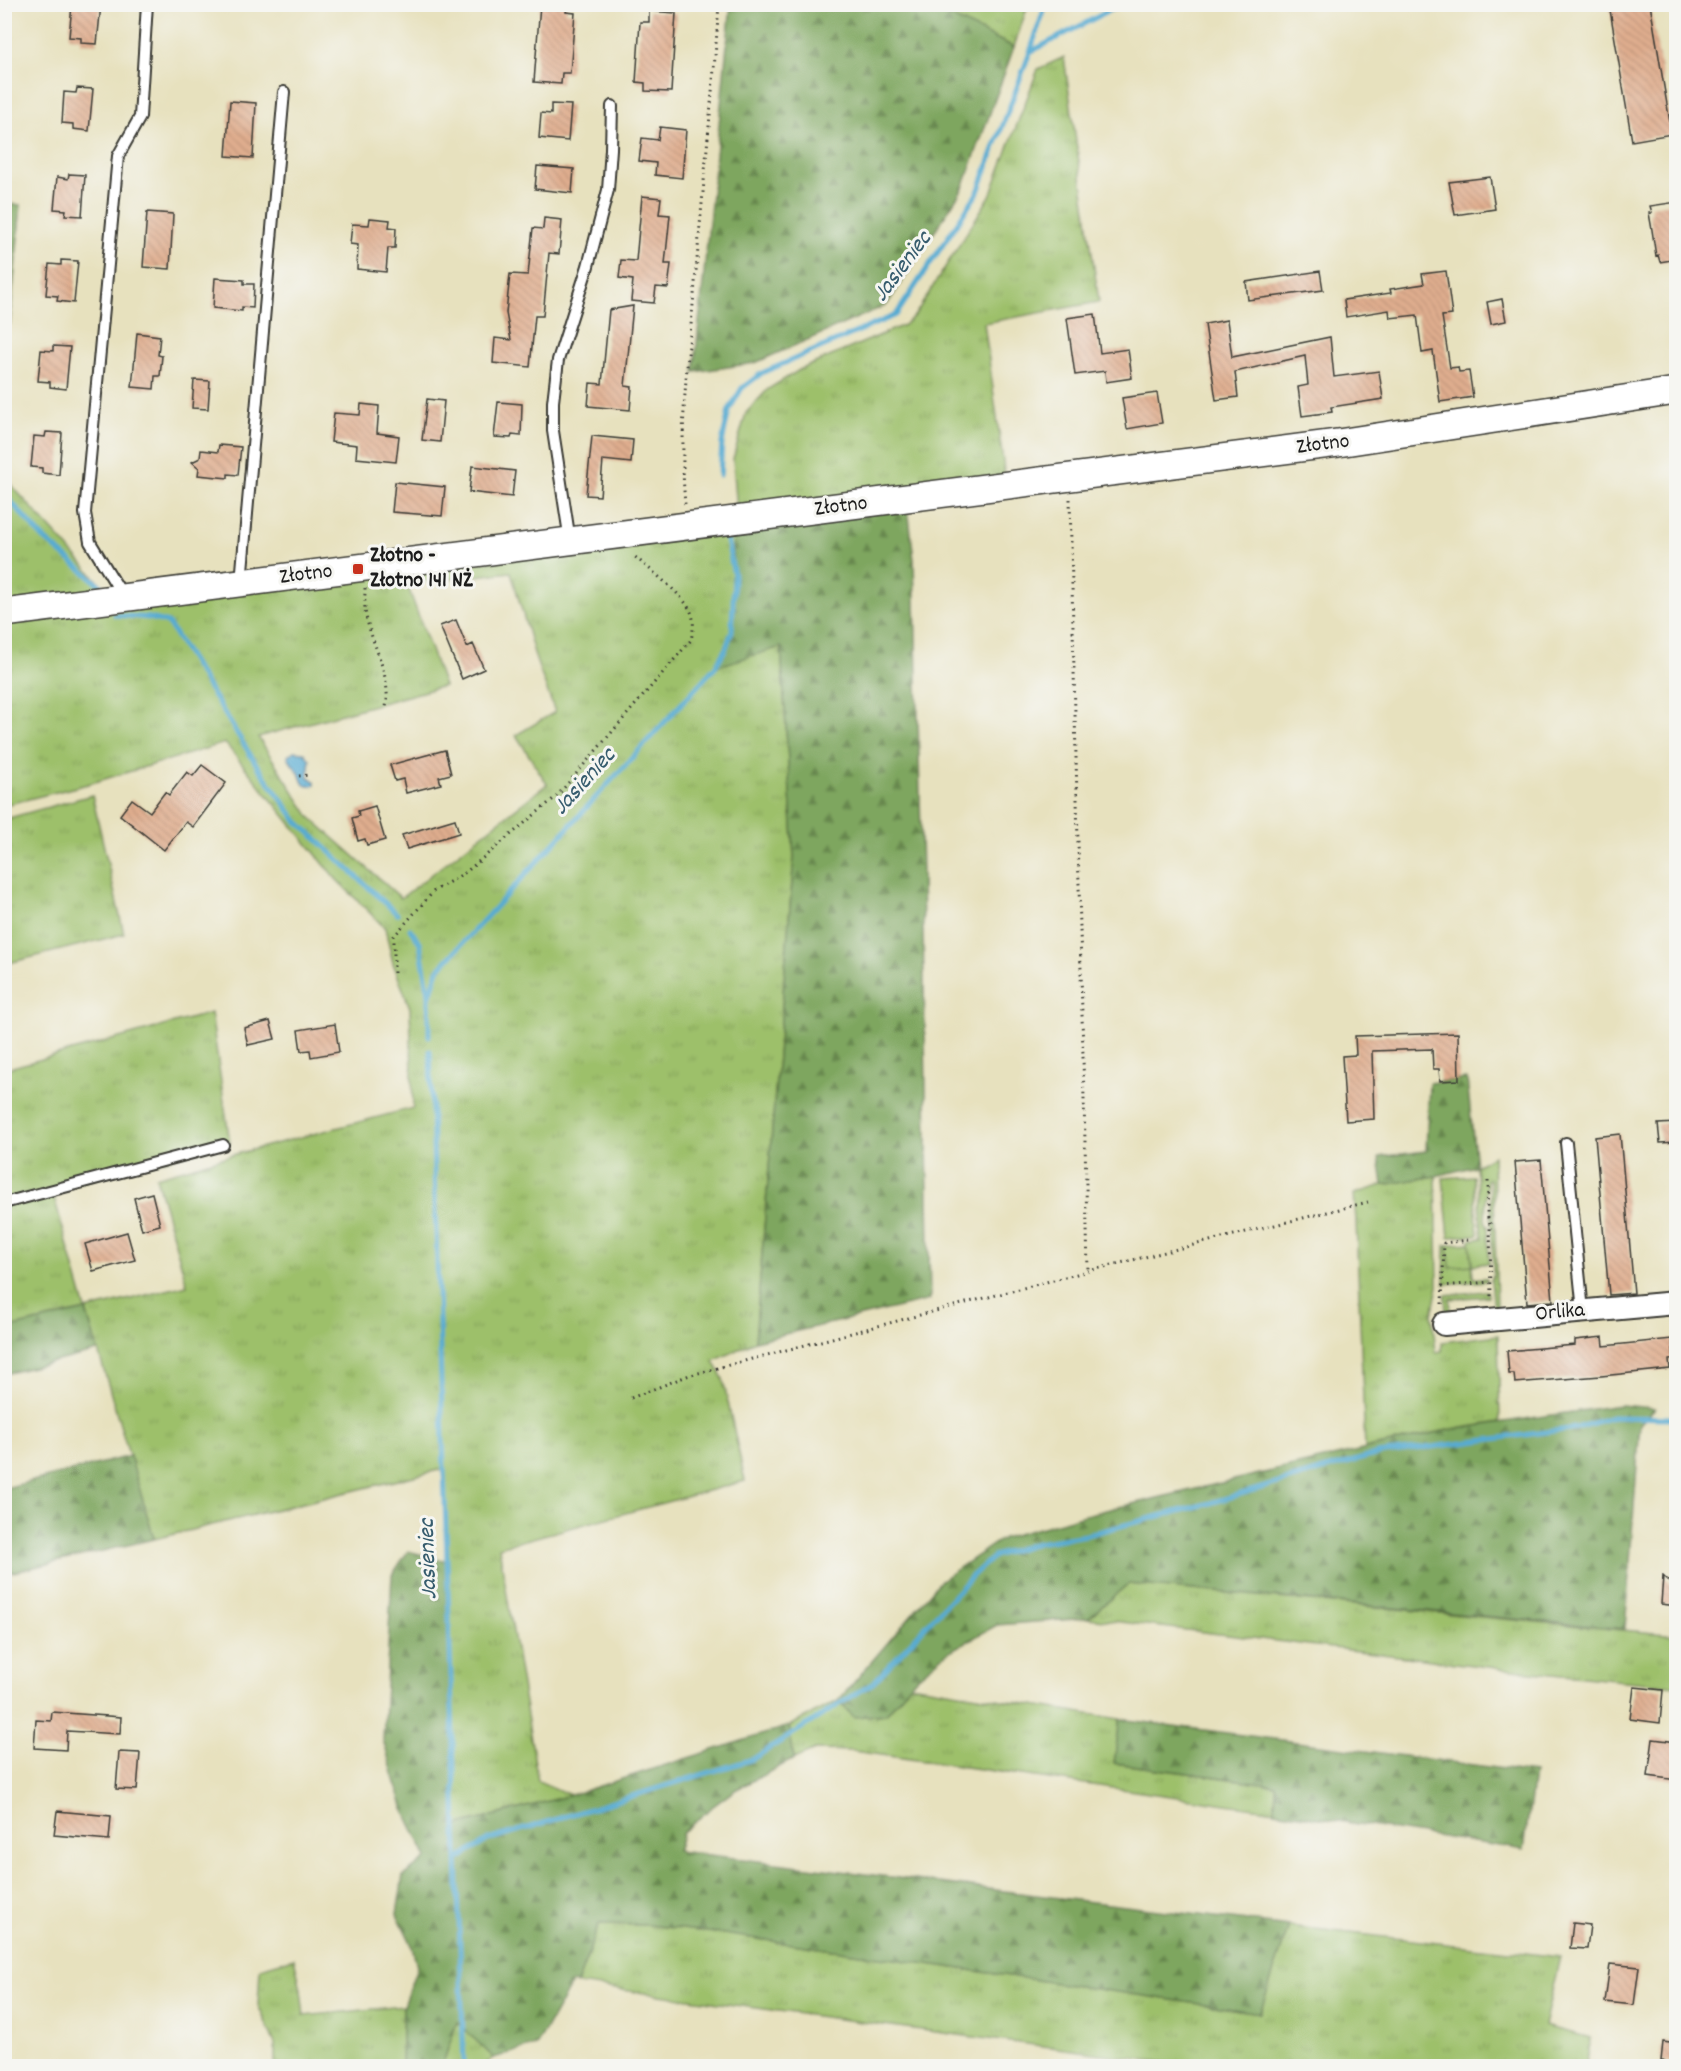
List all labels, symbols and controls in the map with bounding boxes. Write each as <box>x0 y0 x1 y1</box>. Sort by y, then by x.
water label: Jasieniec <box>865 223 942 309</box>
street label: Złotno <box>1295 426 1351 464</box>
street label: Złotno <box>813 488 869 526</box>
place label: Złotno - Złotno 141 NŻ <box>370 541 474 597</box>
street label: Złotno <box>278 556 334 594</box>
marker: Złotno - Złotno 141 NŻ <box>351 562 365 576</box>
water label: Jasieniec <box>545 740 626 823</box>
street label: Orlika <box>1534 1295 1587 1331</box>
water label: Jasieniec <box>411 1517 447 1600</box>

